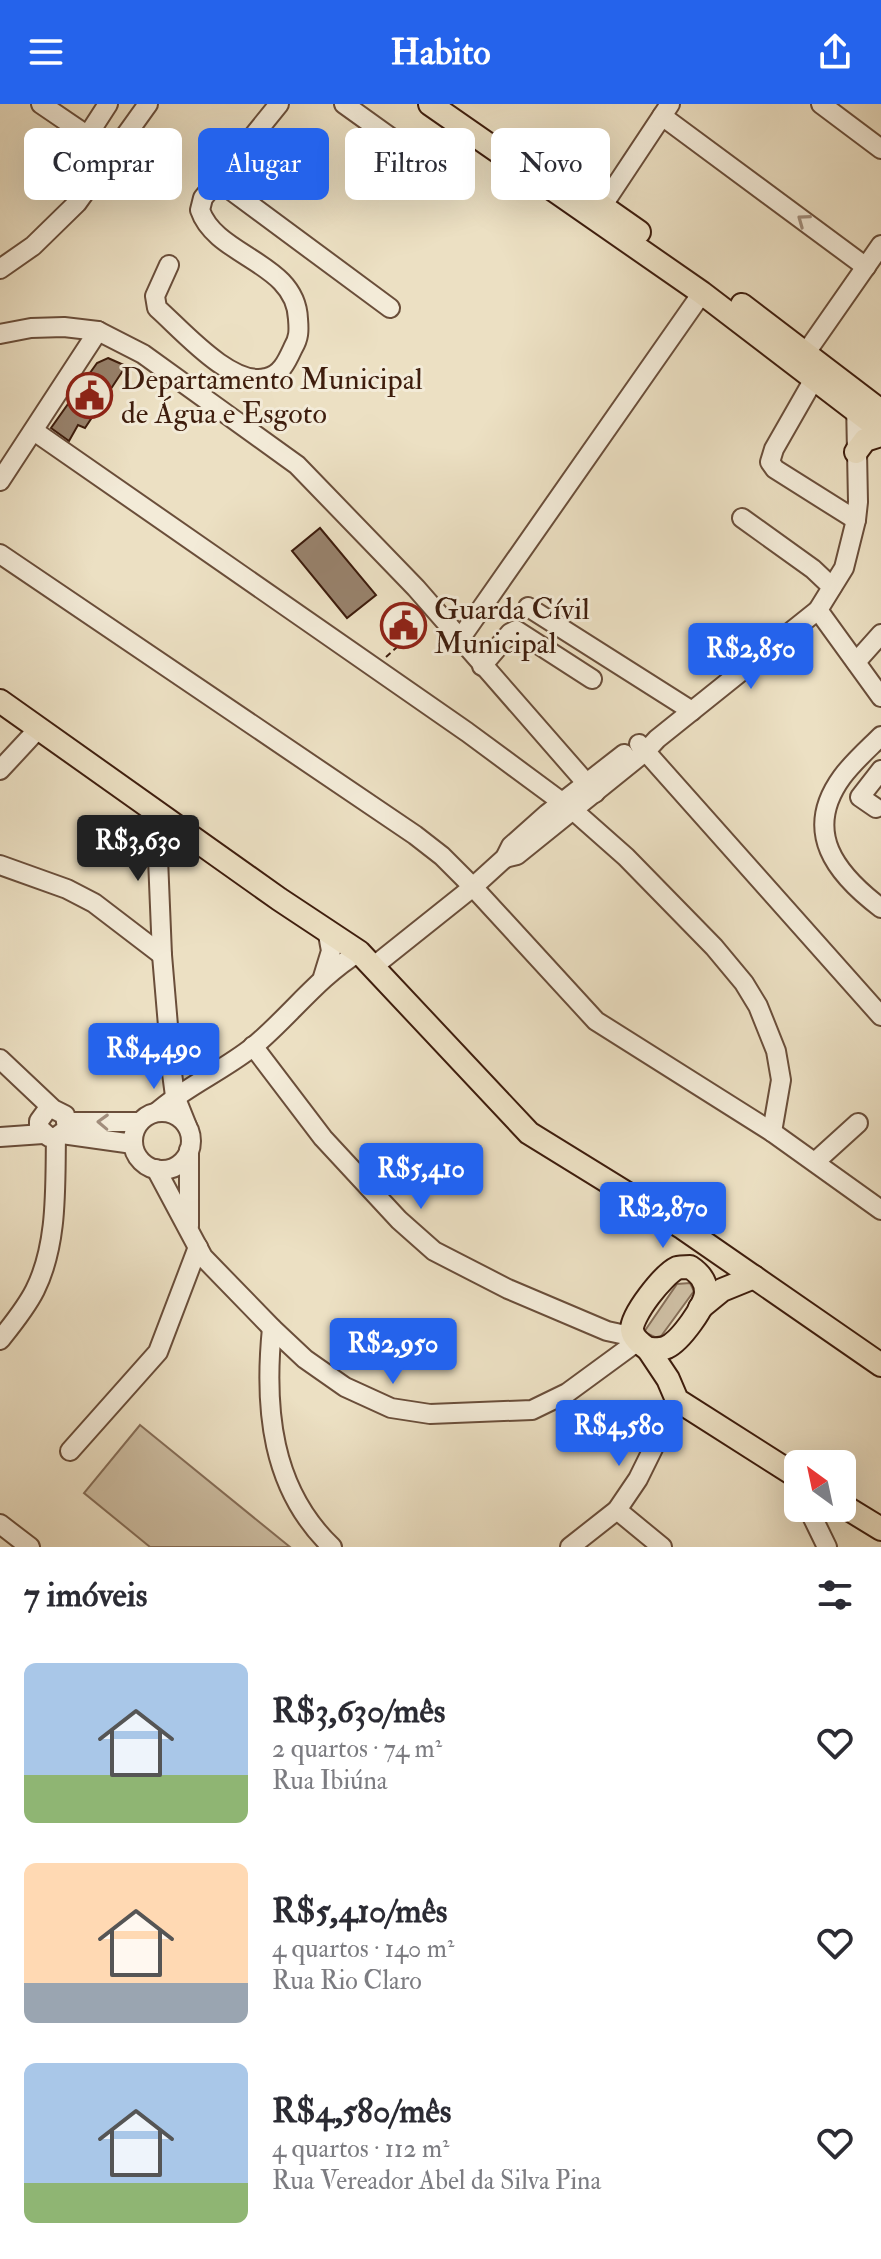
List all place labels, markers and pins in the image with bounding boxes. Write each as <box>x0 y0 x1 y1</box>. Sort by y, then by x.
place label: Departamento Municipal de Água e Esgoto <box>121 361 423 432</box>
public building icon: Departamento Municipal de Água e Esgoto <box>66 372 114 420</box>
place label: Guarda Cívil Municipal <box>434 591 590 662</box>
public building icon: Guarda Cívil Municipal <box>379 602 427 650</box>
pin: R$2,850 <box>677 623 825 691</box>
pin: R$3,630 <box>64 815 212 883</box>
pin: R$4,490 <box>80 1023 228 1091</box>
pin: R$5,410 <box>347 1143 495 1211</box>
pin: R$2,870 <box>589 1182 737 1250</box>
pin: R$2,950 <box>319 1318 467 1386</box>
pin: R$4,580 <box>545 1400 693 1468</box>

